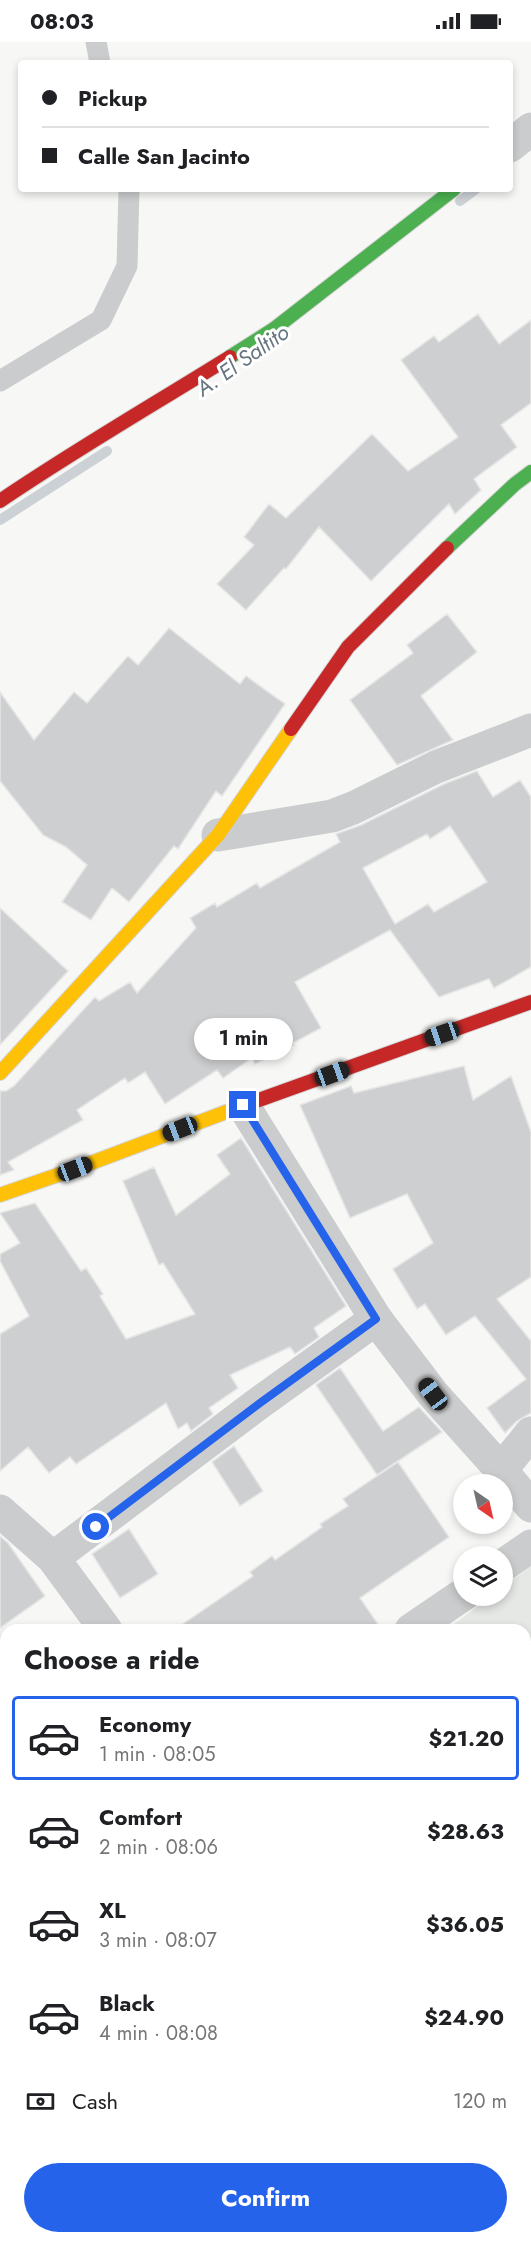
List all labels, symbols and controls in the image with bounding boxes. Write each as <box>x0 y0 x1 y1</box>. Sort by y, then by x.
text: 08:03 <box>30 5 94 37</box>
text: Pickup <box>78 82 147 114</box>
text: Calle San Jacinto <box>78 140 250 172</box>
water label: A. El Saltito <box>188 316 295 404</box>
callout: 1 min <box>194 1018 292 1060</box>
car <box>422 1020 462 1048</box>
text: 1 min <box>219 1024 268 1053</box>
car <box>312 1059 352 1089</box>
route end <box>229 1091 256 1118</box>
car <box>160 1114 200 1144</box>
car <box>55 1154 95 1184</box>
car <box>415 1374 451 1414</box>
north arrow <box>453 1474 513 1534</box>
map controls <box>453 1474 513 1606</box>
route start <box>82 1513 109 1540</box>
button: layers <box>453 1546 513 1606</box>
text: Choose a ride <box>24 1640 199 1679</box>
text: Economy <box>99 1708 191 1740</box>
icon: car <box>27 1711 81 1765</box>
text: $21.20 <box>429 1722 504 1754</box>
text: 1 min · 08:05 <box>99 1740 216 1769</box>
text: Comfort <box>99 1801 182 1833</box>
icon: car <box>27 1804 81 1858</box>
text: $28.63 <box>427 1815 504 1847</box>
text: 2 min · 08:06 <box>99 1833 218 1862</box>
text: XL <box>99 1894 126 1926</box>
icon: car <box>27 1897 81 1951</box>
text: $36.05 <box>426 1908 504 1940</box>
text: 3 min · 08:07 <box>99 1926 217 1955</box>
text: Black <box>99 1987 155 2019</box>
icon: car <box>27 1990 81 2044</box>
text: $24.90 <box>424 2001 504 2033</box>
text: 4 min · 08:08 <box>99 2019 218 2048</box>
icon: cash <box>24 2085 57 2118</box>
text: Cash <box>72 2085 118 2117</box>
text: 120 m <box>453 2087 507 2116</box>
button: Confirm <box>24 2163 507 2232</box>

